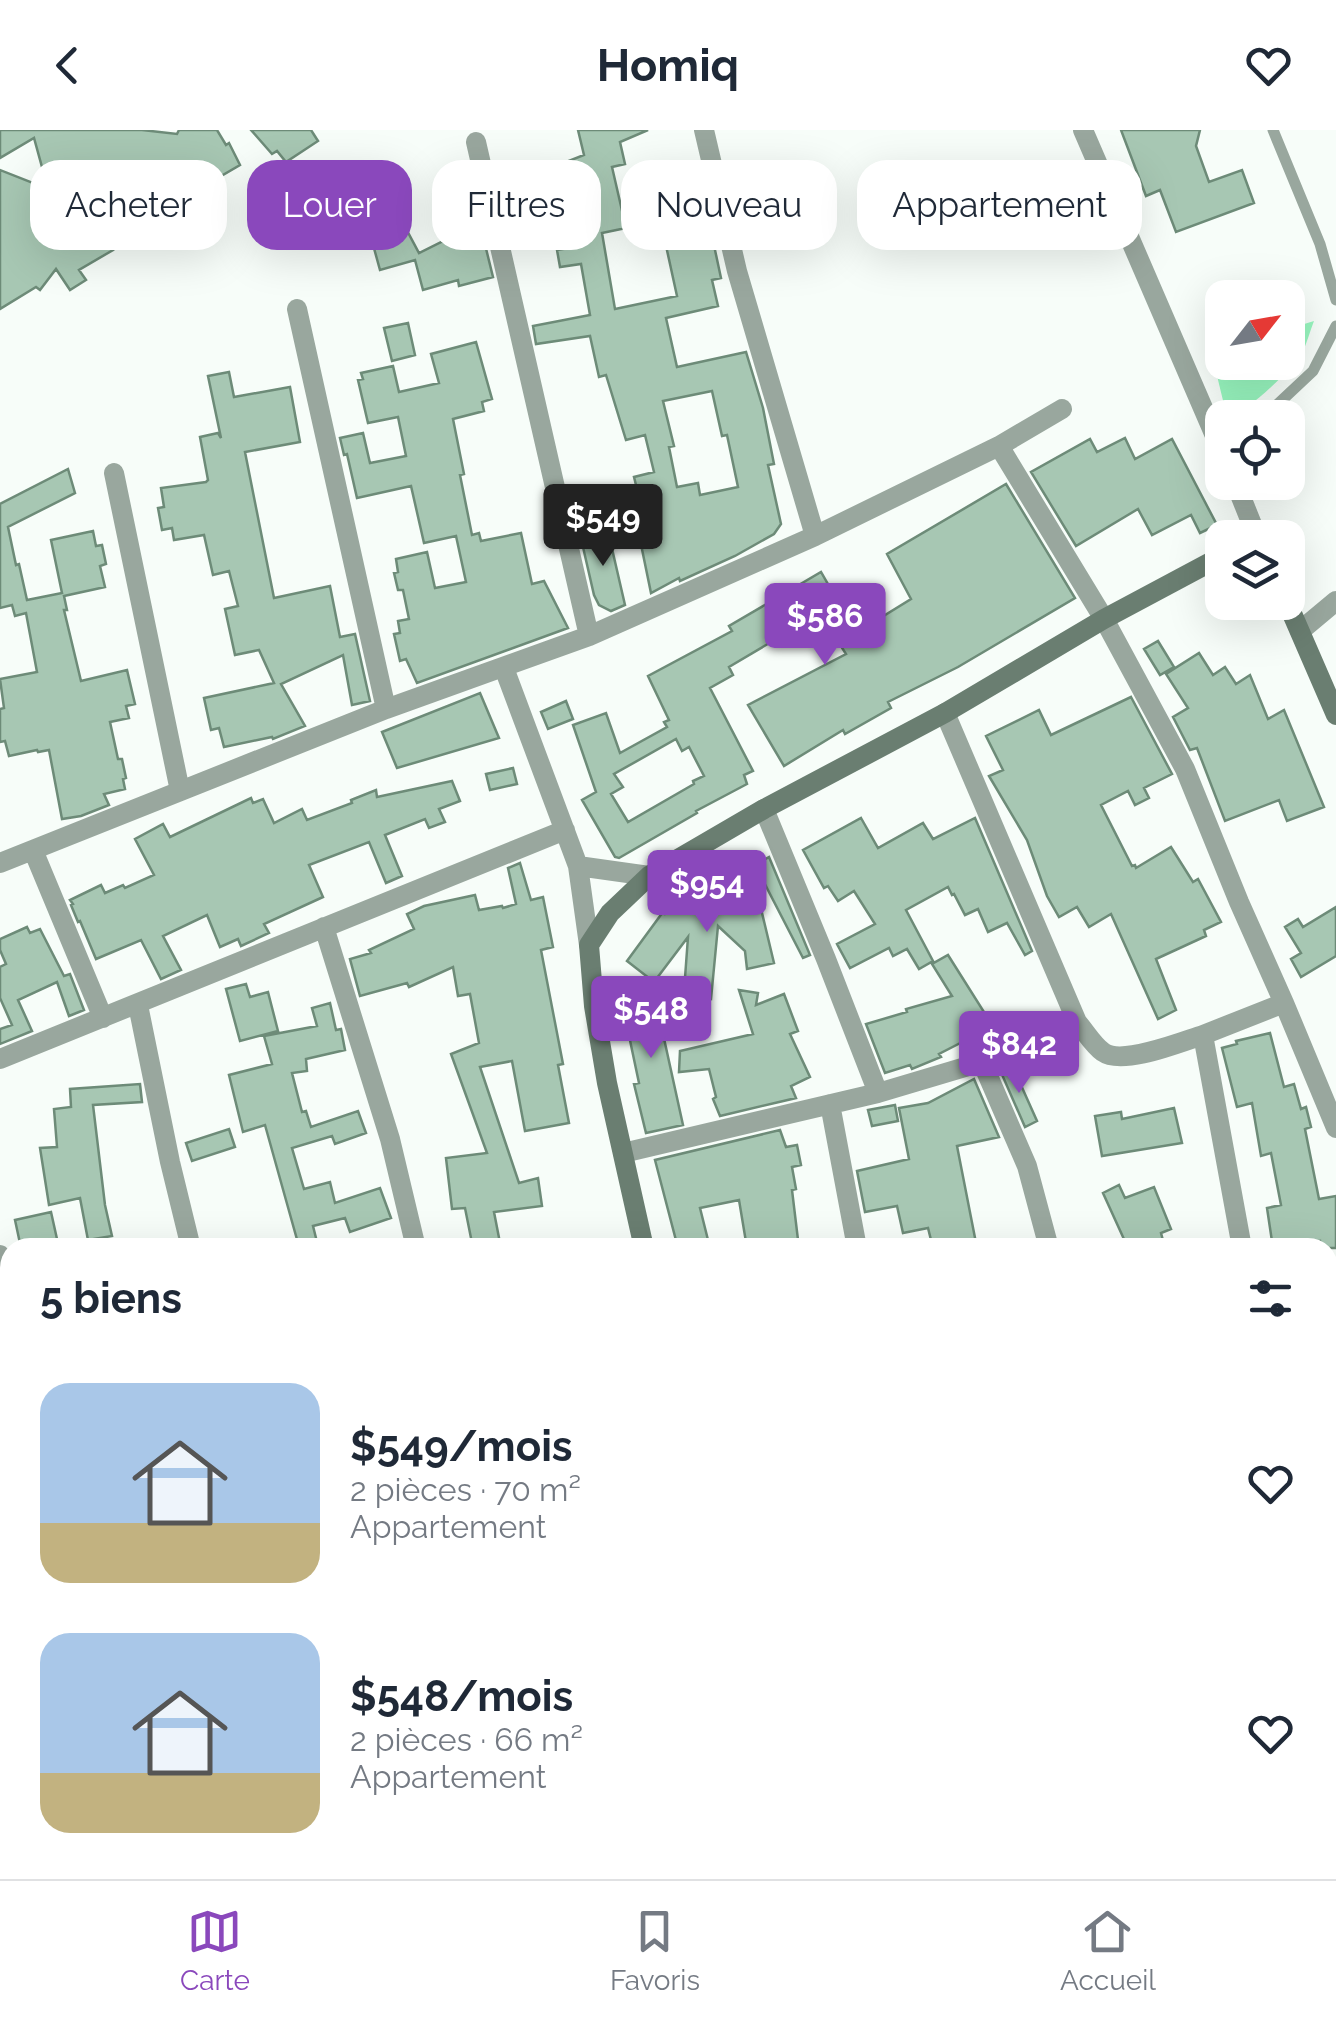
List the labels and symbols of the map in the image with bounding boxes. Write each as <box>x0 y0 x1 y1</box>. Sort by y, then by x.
north arrow <box>1205 280 1305 380</box>
pin: $549 <box>544 484 662 569</box>
pin: $586 <box>766 583 884 668</box>
pin: $954 <box>648 850 766 935</box>
pin: $548 <box>592 976 710 1061</box>
pin: $842 <box>960 1011 1078 1096</box>

